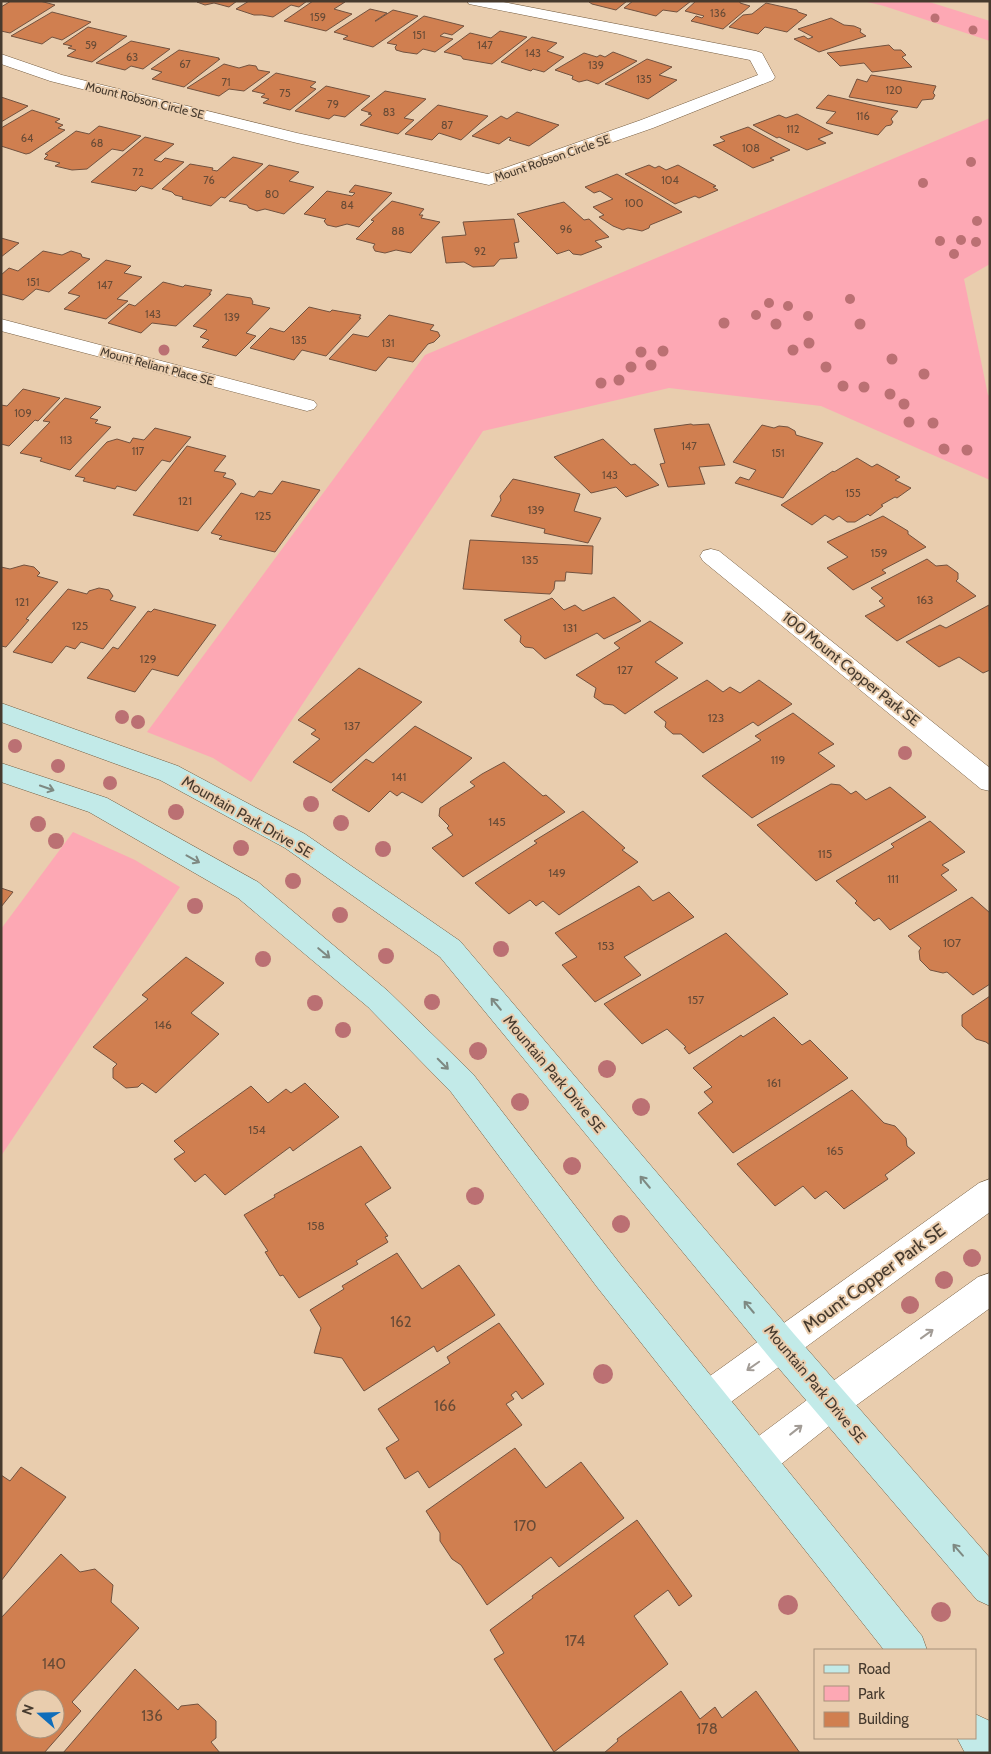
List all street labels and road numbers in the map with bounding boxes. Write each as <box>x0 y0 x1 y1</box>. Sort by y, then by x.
street label: Mount Robson Circle SE <box>84 78 206 122</box>
street label: Mount Robson Circle SE <box>492 131 612 185</box>
street label: Mount Reliant Place SE <box>99 344 216 388</box>
street label: 100 Mount Copper Park SE <box>779 608 923 730</box>
street label: Mountain Park Drive SE <box>178 772 316 862</box>
street label: Mountain Park Drive SE <box>500 1011 608 1137</box>
street label: Mount Copper Park SE <box>799 1219 949 1337</box>
street label: Mountain Park Drive SE <box>761 1321 869 1447</box>

